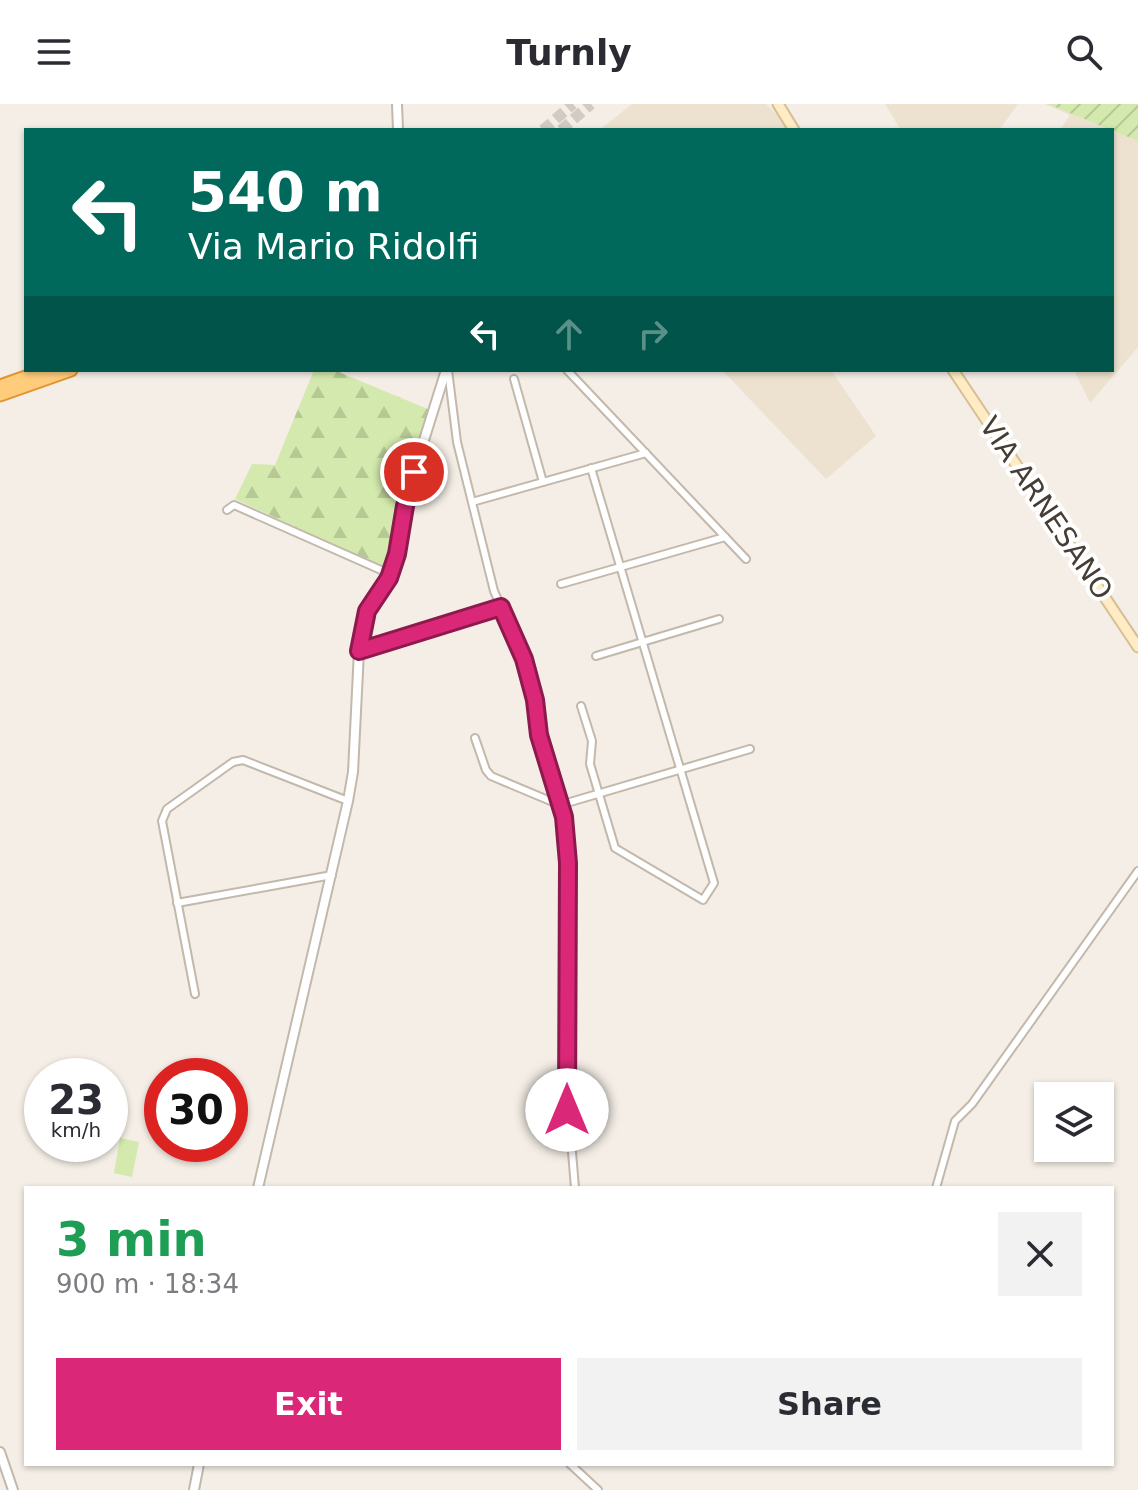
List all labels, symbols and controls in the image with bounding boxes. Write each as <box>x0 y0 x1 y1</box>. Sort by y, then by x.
icon: menu <box>32 30 76 74</box>
icon: search <box>1062 30 1106 74</box>
text: Turnly <box>506 32 632 73</box>
text: 540 m <box>188 159 383 224</box>
icon: left <box>56 160 160 264</box>
text: Via Mario Ridolfi <box>188 226 479 267</box>
icon: left <box>463 312 507 356</box>
icon: ahead <box>547 312 591 356</box>
icon: right <box>631 312 675 356</box>
street label: VIA ARNESANO <box>973 410 1119 606</box>
pin <box>380 438 448 506</box>
icon: arrive <box>392 450 436 494</box>
speed limit sign: 30 <box>144 1058 248 1162</box>
position arrow <box>525 1068 609 1152</box>
text: 23 <box>48 1077 104 1123</box>
map controls <box>1034 1082 1114 1162</box>
button: layers <box>1034 1082 1114 1162</box>
text: km/h <box>51 1118 101 1142</box>
text: 3 min <box>56 1211 207 1267</box>
button: close <box>998 1212 1082 1296</box>
text: 900 m · 18:34 <box>56 1269 239 1299</box>
button: Exit <box>56 1358 561 1450</box>
button: Share <box>577 1358 1082 1450</box>

